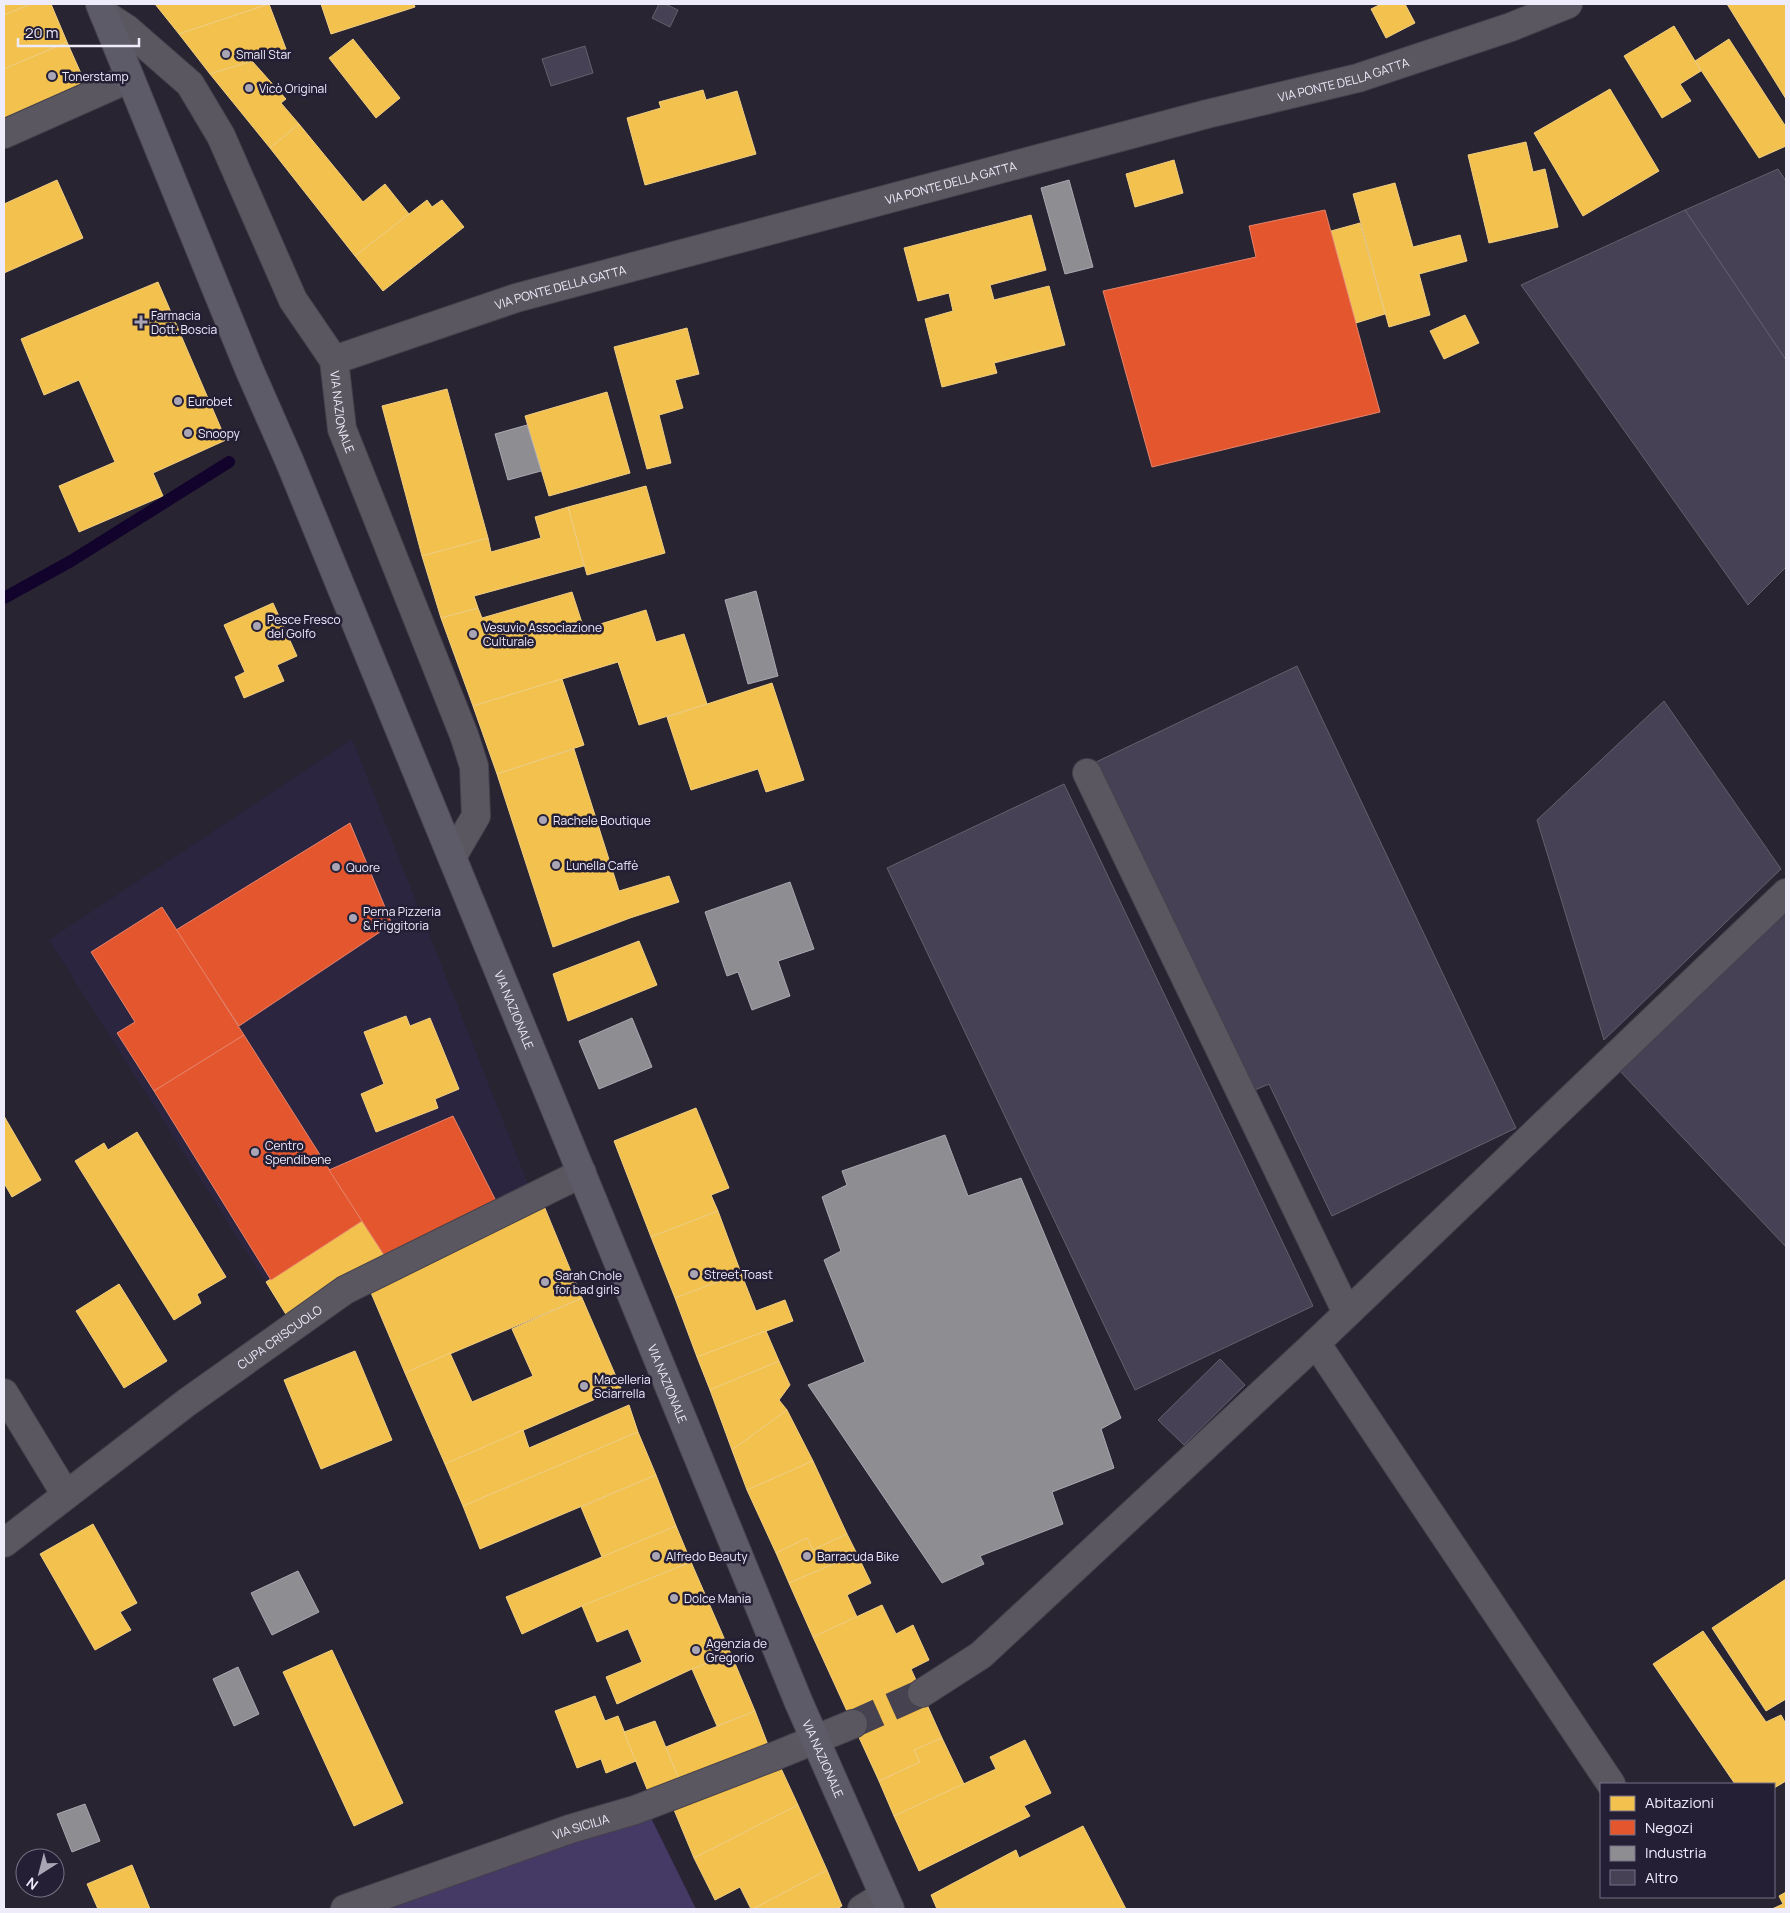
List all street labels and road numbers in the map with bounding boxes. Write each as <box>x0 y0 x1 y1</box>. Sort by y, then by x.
street label: VIA PONTE DELLA GATTA <box>1276 53 1411 105</box>
street label: VIA PONTE DELLA GATTA <box>883 157 1019 208</box>
street label: VIA PONTE DELLA GATTA <box>492 260 628 313</box>
street label: VIA NAZIONALE <box>327 370 359 455</box>
street label: VIA NAZIONALE <box>491 968 538 1052</box>
street label: CUPA CRISCUOLO <box>233 1301 325 1373</box>
street label: VIA NAZIONALE <box>644 1342 692 1426</box>
street label: VIA NAZIONALE <box>799 1717 848 1800</box>
street label: VIA SICILIA <box>550 1809 611 1843</box>

